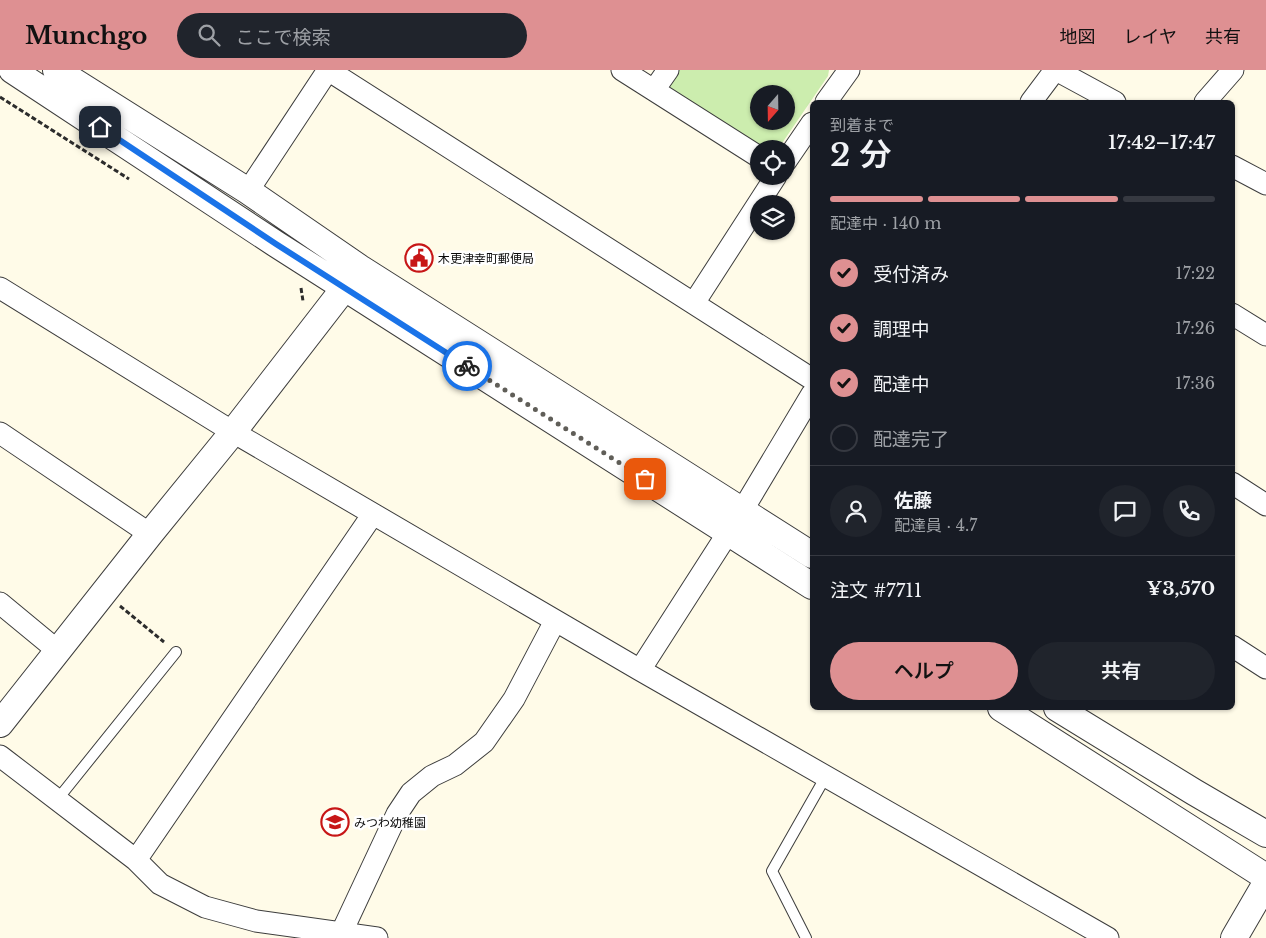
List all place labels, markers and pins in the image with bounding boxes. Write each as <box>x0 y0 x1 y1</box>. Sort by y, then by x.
pin <box>79 106 121 148</box>
public building icon: 木更津幸町郵便局 <box>404 243 434 273</box>
place label: 木更津幸町郵便局 <box>438 251 534 266</box>
pin <box>624 458 666 500</box>
school or university icon: みつわ幼稚園 <box>320 807 350 837</box>
place label: みつわ幼稚園 <box>354 815 426 830</box>

